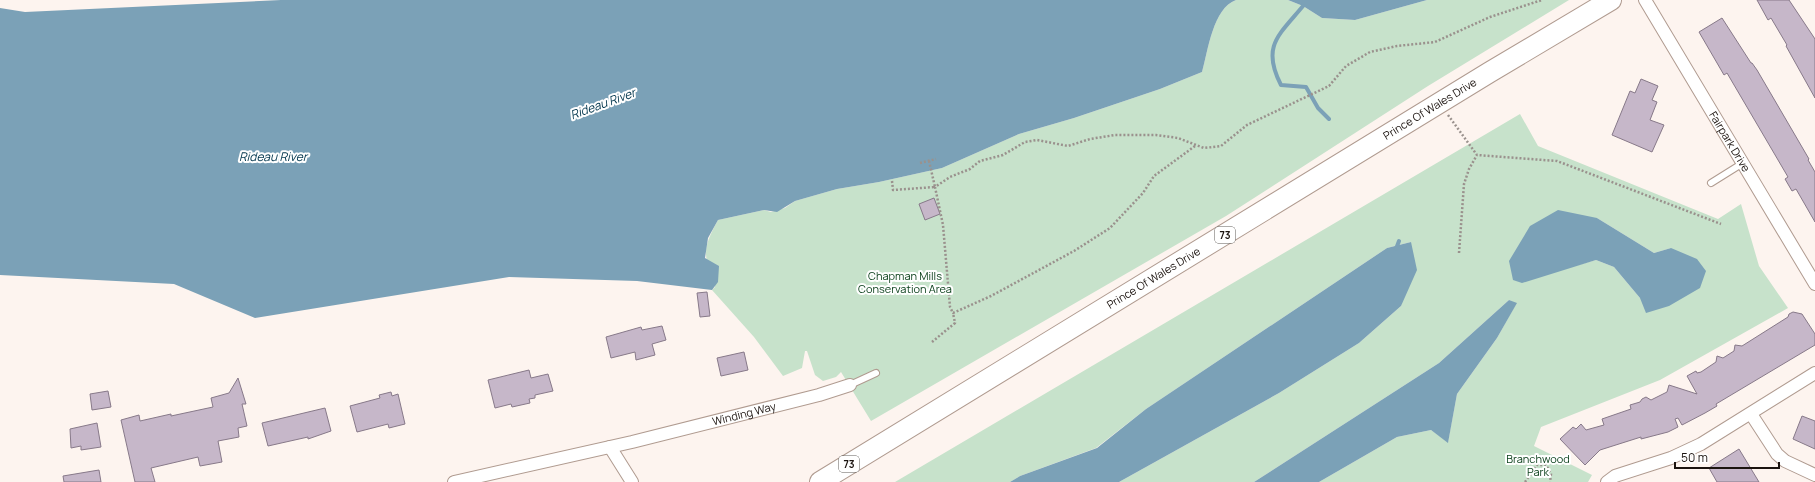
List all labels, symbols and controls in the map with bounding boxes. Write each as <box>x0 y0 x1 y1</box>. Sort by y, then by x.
street label: Prince Of Wales Drive <box>1380 74 1480 143</box>
water label: Rideau River <box>568 83 639 123</box>
street label: Fairpark Drive <box>1706 108 1754 175</box>
water label: Rideau River <box>239 148 309 165</box>
road number: 73 <box>1215 227 1235 243</box>
street label: Prince Of Wales Drive <box>1104 243 1203 312</box>
park label: Chapman Mills Conservation Area <box>858 268 952 296</box>
street label: Winding Way <box>711 398 777 429</box>
scale bar <box>1675 444 1779 470</box>
text: 50 m <box>1681 449 1708 466</box>
park label: Branchwood Park <box>1506 451 1570 479</box>
road number: 73 <box>839 456 859 472</box>

